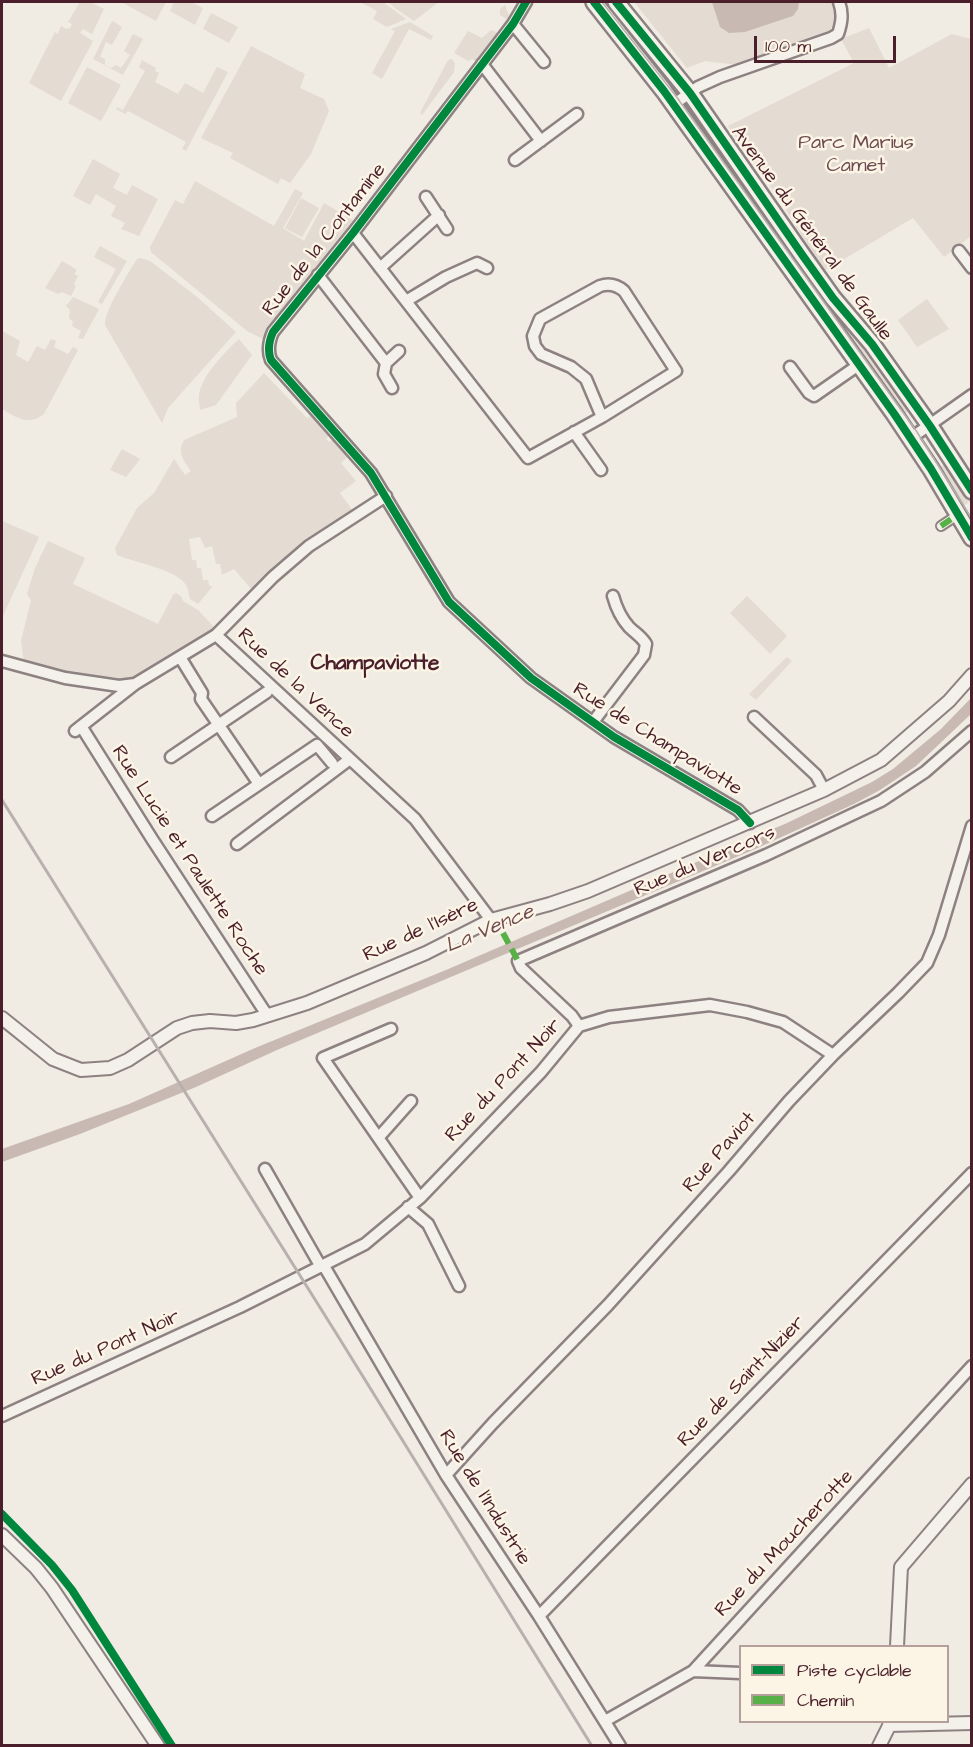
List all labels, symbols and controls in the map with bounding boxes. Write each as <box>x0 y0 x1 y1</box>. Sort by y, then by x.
scale bar <box>757 24 900 62</box>
text: 100 m <box>765 34 811 59</box>
street label: Avenue du Général de Gaulle <box>725 122 897 346</box>
park label: Parc Marius Camet <box>798 132 914 179</box>
street label: Rue de la Contamine <box>258 159 392 321</box>
street label: Rue de la Vence <box>232 624 358 744</box>
district label: Champaviotte <box>311 652 439 678</box>
street label: Rue de Champaviotte <box>568 678 746 802</box>
street label: Rue Lucie et Paulette Roche <box>106 741 272 981</box>
street label: Rue du Vercors <box>631 821 779 903</box>
street label: Rue de l'Isère <box>360 894 482 968</box>
water label: La Vence <box>442 900 538 960</box>
street label: Rue du Pont Noir <box>441 1014 567 1148</box>
street label: Rue Paviot <box>678 1108 762 1198</box>
street label: Rue du Pont Noir <box>28 1306 184 1392</box>
street label: Rue de Saint-Nizier <box>673 1311 811 1453</box>
street label: Rue de l'Industrie <box>433 1426 535 1570</box>
street label: Rue du Moucherotte <box>711 1466 859 1622</box>
legend <box>739 1645 949 1723</box>
text: Piste cyclable <box>797 1658 912 1683</box>
text: Chemin <box>797 1688 854 1713</box>

